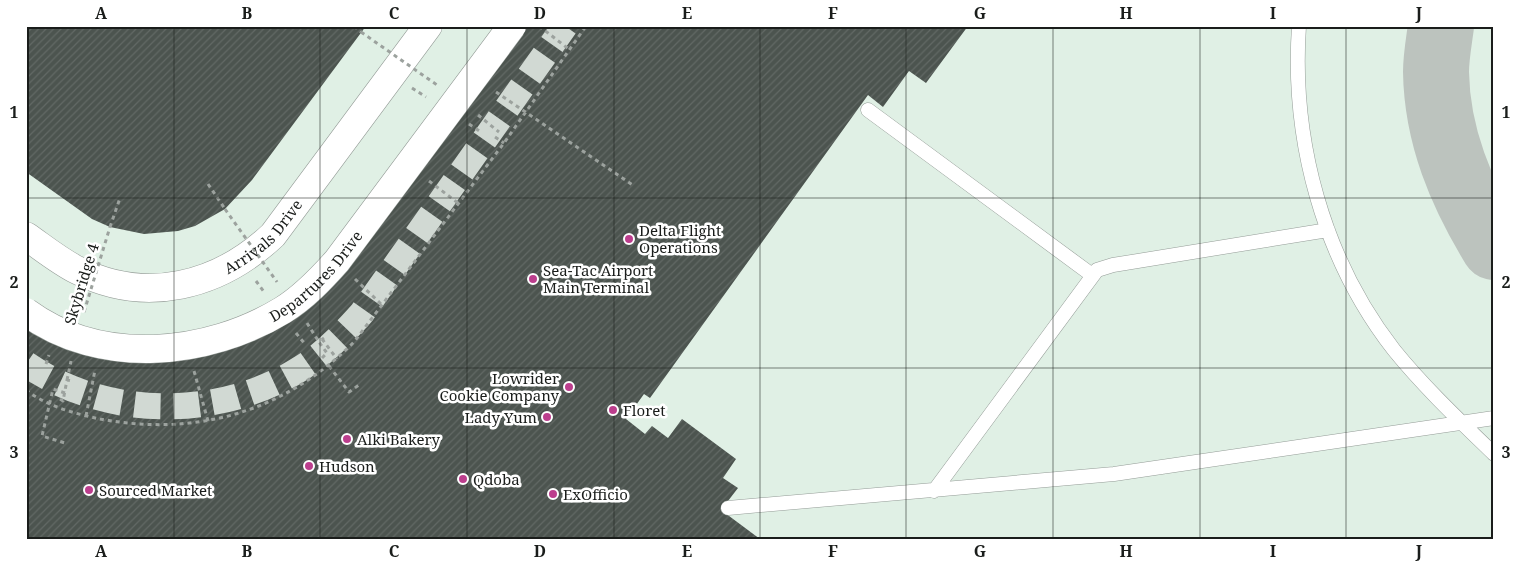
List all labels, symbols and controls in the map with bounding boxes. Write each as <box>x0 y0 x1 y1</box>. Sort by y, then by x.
text: A <box>95 2 108 24</box>
text: B <box>242 2 253 24</box>
text: C <box>389 2 400 24</box>
text: D <box>534 2 546 24</box>
text: E <box>682 2 692 24</box>
text: F <box>828 2 838 24</box>
text: G <box>974 2 986 24</box>
text: H <box>1119 2 1133 24</box>
text: I <box>1270 2 1276 24</box>
text: J <box>1415 2 1423 24</box>
text: 1 <box>9 101 19 123</box>
text: 1 <box>1501 101 1511 123</box>
street label: Arrivals Drive <box>220 195 306 278</box>
place label: Delta Flight Operations <box>639 220 721 257</box>
street label: Departures Drive <box>265 226 366 326</box>
marker: Delta Flight Operations <box>623 233 635 245</box>
street label: Skybridge 4 <box>59 240 103 327</box>
place label: Sea-Tac Airport Main Terminal <box>543 260 653 297</box>
text: 2 <box>9 271 19 293</box>
text: 2 <box>1501 271 1511 293</box>
marker: Sea-Tac Airport Main Terminal <box>527 273 539 285</box>
place label: Lowrider Cookie Company <box>439 368 560 405</box>
marker: Lowrider Cookie Company <box>563 381 575 393</box>
place label: Floret <box>623 400 666 420</box>
marker: Floret <box>607 404 619 416</box>
place label: Lady Yum <box>465 407 537 427</box>
marker: Lady Yum <box>541 411 553 423</box>
place label: Alki Bakery <box>357 429 441 449</box>
marker: Alki Bakery <box>341 433 353 445</box>
text: 3 <box>9 441 19 463</box>
text: 3 <box>1501 441 1511 463</box>
place label: Hudson <box>319 456 375 476</box>
marker: Hudson <box>303 460 315 472</box>
place label: Qdoba <box>473 469 520 489</box>
marker: Qdoba <box>457 473 469 485</box>
place label: Sourced Market <box>99 480 212 500</box>
marker: Sourced Market <box>83 484 95 496</box>
place label: ExOfficio <box>563 484 628 504</box>
marker: ExOfficio <box>547 488 559 500</box>
text: A <box>95 540 108 562</box>
text: B <box>242 540 253 562</box>
text: C <box>389 540 400 562</box>
text: D <box>534 540 546 562</box>
text: E <box>682 540 692 562</box>
text: F <box>828 540 838 562</box>
text: G <box>974 540 986 562</box>
text: H <box>1119 540 1133 562</box>
text: I <box>1270 540 1276 562</box>
text: J <box>1415 540 1423 562</box>

